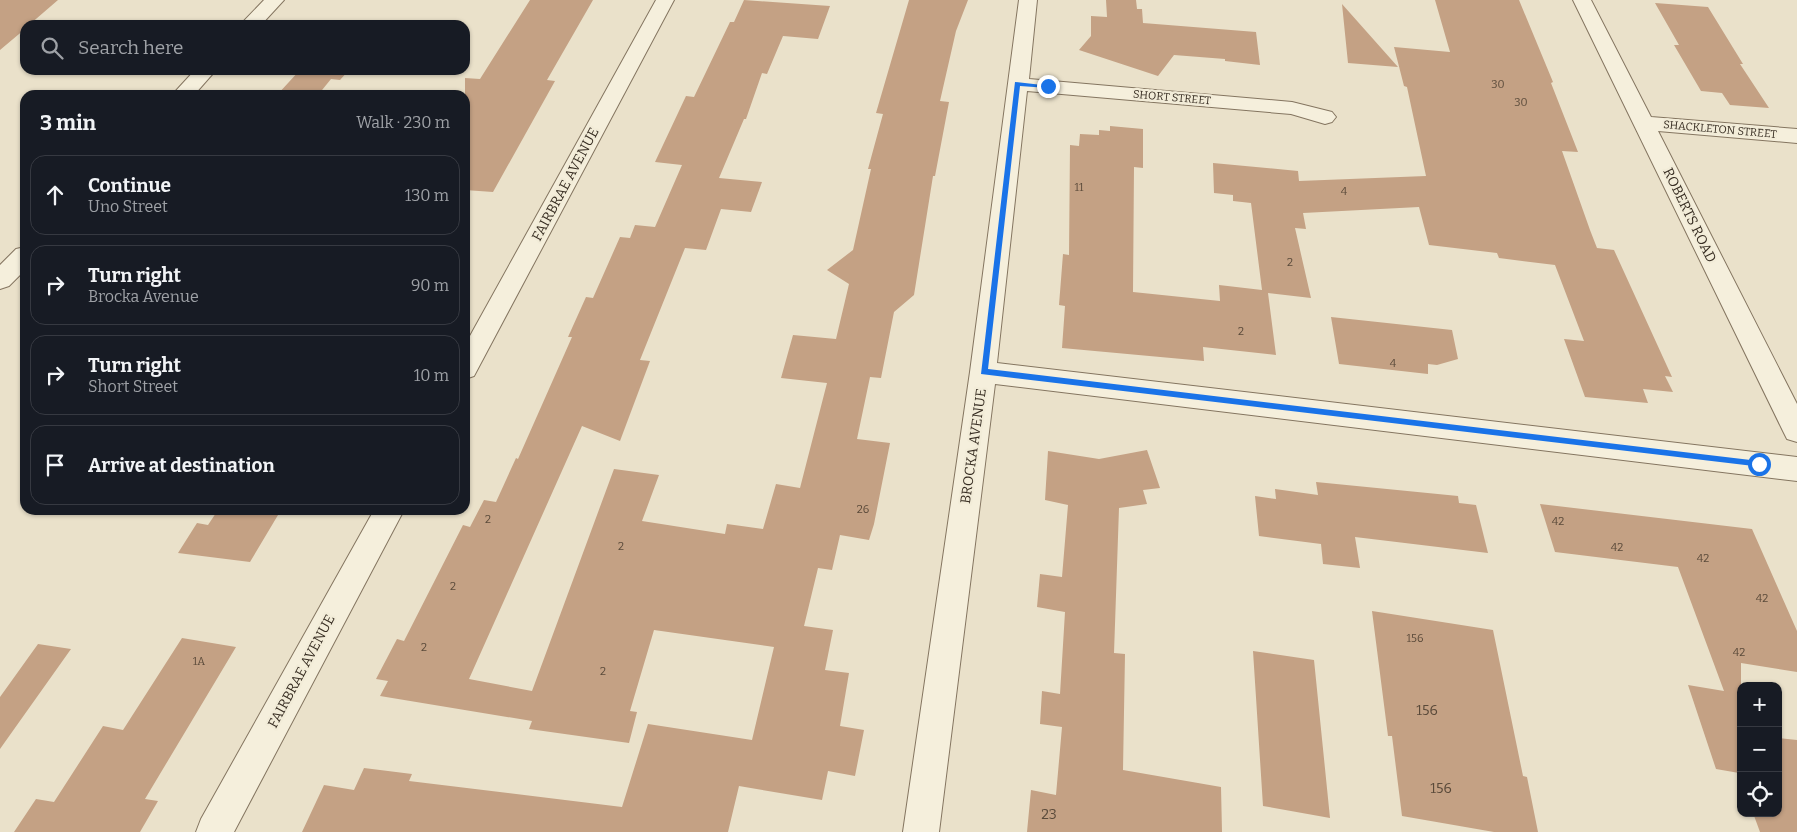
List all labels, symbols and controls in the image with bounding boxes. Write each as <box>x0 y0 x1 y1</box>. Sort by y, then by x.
search box <box>20 20 470 75</box>
icon: search <box>38 34 66 62</box>
text: Search here <box>78 36 183 59</box>
route end <box>1037 75 1060 98</box>
house number: 30 <box>1491 78 1505 91</box>
street label: SHORT STREET <box>1132 88 1212 107</box>
house number: 30 <box>1514 96 1528 109</box>
text: 3 min <box>40 110 96 136</box>
text: Walk · 230 m <box>356 113 450 132</box>
street label: SHACKLETON STREET <box>1663 118 1778 141</box>
street label: FAIRBRAE AVENUE <box>528 125 603 244</box>
street label: ROBERTS ROAD <box>1659 165 1720 265</box>
text: Continue <box>88 174 171 197</box>
icon: ahead <box>41 181 69 209</box>
house number: 11 <box>1075 181 1084 194</box>
house number: 4 <box>1341 185 1348 198</box>
text: 130 m <box>405 186 449 205</box>
text: Uno Street <box>88 197 168 216</box>
house number: 2 <box>1287 256 1293 269</box>
text: Turn right <box>88 264 181 287</box>
icon: right <box>41 271 69 299</box>
text: 90 m <box>411 276 449 295</box>
text: Brocka Avenue <box>88 287 199 306</box>
house number: 2 <box>1238 325 1244 338</box>
text: Turn right <box>88 354 181 377</box>
house number: 4 <box>1390 357 1397 370</box>
icon: right <box>41 361 69 389</box>
text: 10 m <box>414 366 449 385</box>
text: Short Street <box>88 377 178 396</box>
street label: BROCKA AVENUE <box>957 387 990 505</box>
icon: arrive <box>41 451 69 479</box>
route start <box>1748 453 1771 476</box>
text: Arrive at destination <box>88 454 275 477</box>
house number: 26 <box>857 503 869 516</box>
house number: 2 <box>485 513 491 526</box>
house number: 42 <box>1552 515 1564 528</box>
house number: 2 <box>618 540 624 553</box>
house number: 42 <box>1611 541 1623 554</box>
house number: 42 <box>1697 552 1709 565</box>
house number: 2 <box>450 580 456 593</box>
house number: 42 <box>1756 592 1768 605</box>
street label: FAIRBRAE AVENUE <box>264 612 339 731</box>
house number: 156 <box>1407 632 1423 645</box>
house number: 2 <box>421 641 427 654</box>
house number: 42 <box>1733 646 1745 659</box>
house number: 1A <box>193 655 205 668</box>
house number: 2 <box>600 665 606 678</box>
map controls <box>1737 682 1782 817</box>
button: + <box>1737 682 1782 727</box>
house number: 156 <box>1416 702 1438 719</box>
button: − <box>1737 727 1782 772</box>
button: locate <box>1737 772 1782 817</box>
house number: 156 <box>1430 780 1452 797</box>
house number: 23 <box>1041 806 1057 823</box>

